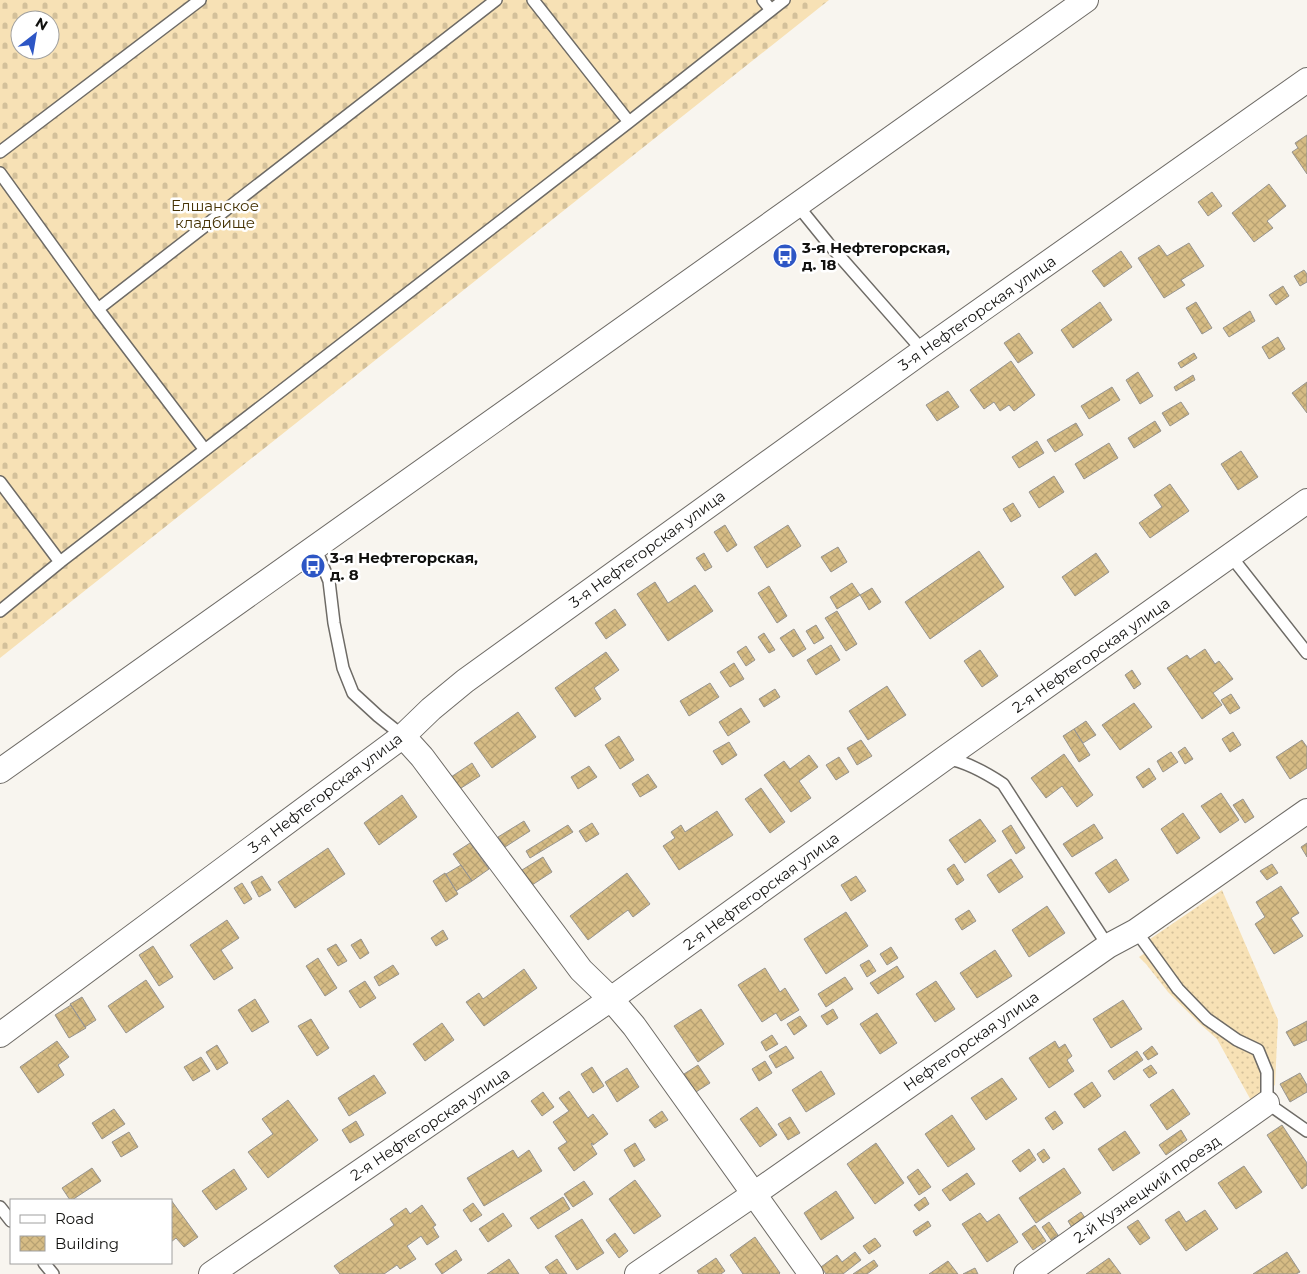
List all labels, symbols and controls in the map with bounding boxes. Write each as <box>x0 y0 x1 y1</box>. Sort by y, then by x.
north arrow <box>10 10 60 60</box>
text: N <box>32 13 51 34</box>
park label: Елшанское кладбище <box>171 196 259 232</box>
place label: 3-я Нефтегорская, д. 18 <box>801 238 950 274</box>
bus stop icon: 3-я Нефтегорская, д. 18 <box>772 243 798 269</box>
street label: 3-я Нефтегорская улица <box>894 251 1060 375</box>
street label: 3-я Нефтегорская улица <box>565 486 729 612</box>
place label: 3-я Нефтегорская, д. 8 <box>329 548 478 584</box>
bus stop icon: 3-я Нефтегорская, д. 8 <box>300 553 326 579</box>
street label: 2-я Нефтегорская улица <box>1009 593 1173 717</box>
street label: 3-я Нефтегорская улица <box>244 729 406 857</box>
street label: 2-я Нефтегорская улица <box>679 828 843 954</box>
street label: Нефтегорская улица <box>899 987 1043 1095</box>
street label: 2-я Нефтегорская улица <box>347 1064 513 1184</box>
street label: 2-й Кузнецкий проезд <box>1070 1131 1224 1247</box>
legend <box>10 1199 172 1264</box>
text: Road <box>55 1209 94 1228</box>
text: Building <box>55 1234 119 1253</box>

